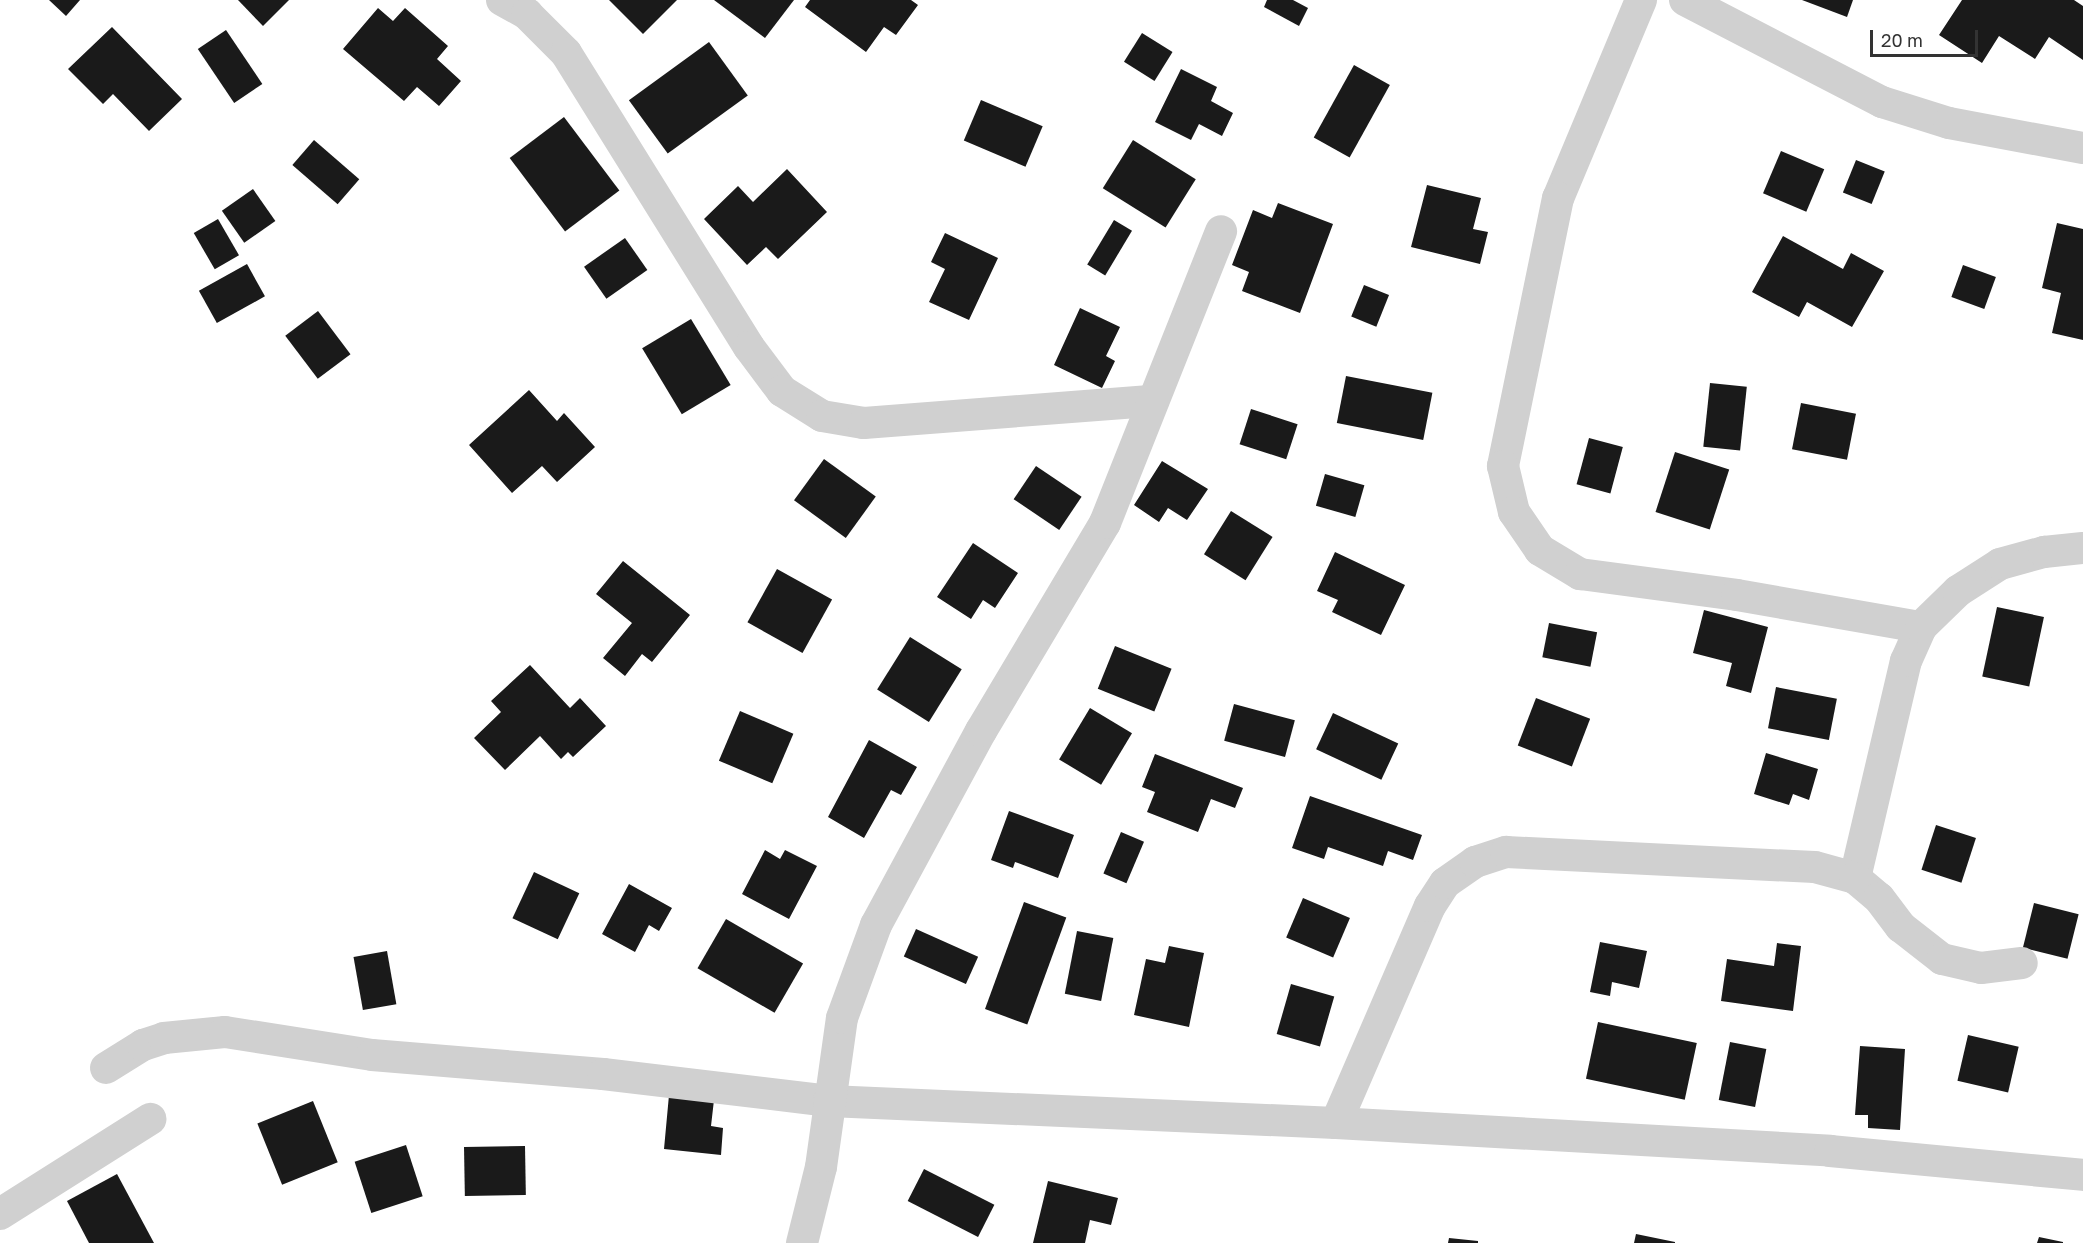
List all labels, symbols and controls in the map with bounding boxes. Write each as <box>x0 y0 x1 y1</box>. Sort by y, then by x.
scale bar <box>1873 18 1981 56</box>
text: 20 m <box>1881 29 1923 51</box>

